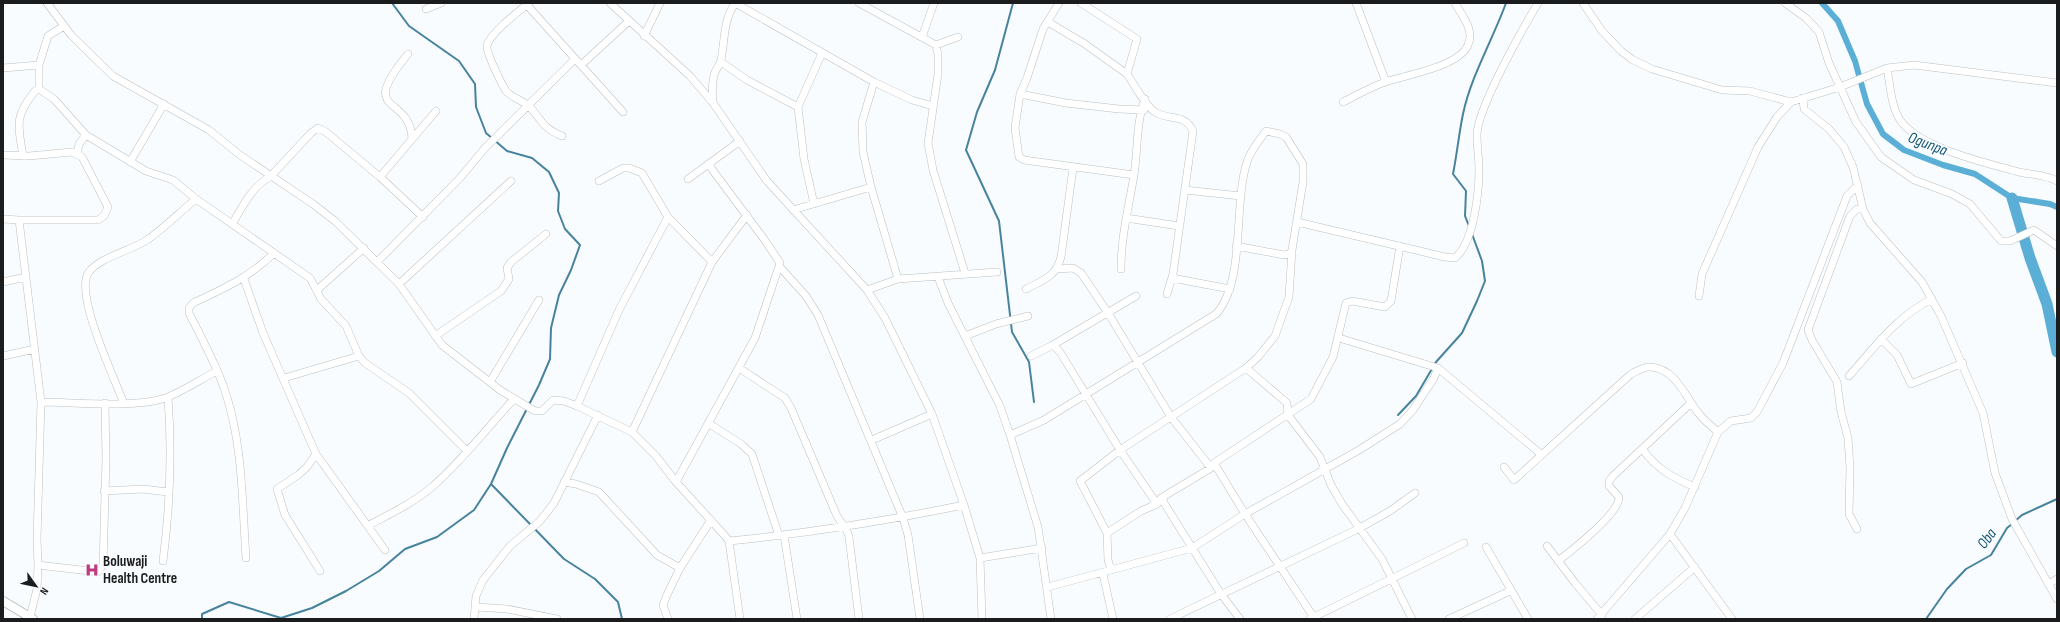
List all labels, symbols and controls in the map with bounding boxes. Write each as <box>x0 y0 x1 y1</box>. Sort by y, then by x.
water label: Ogunpa <box>1905 128 1950 161</box>
water label: Oba <box>1973 525 2001 553</box>
place label: Boluwaji Health Centre <box>103 552 177 588</box>
hospital icon: Boluwaji Health Centre <box>84 562 100 578</box>
north arrow <box>16 566 56 606</box>
text: N <box>37 585 51 597</box>

